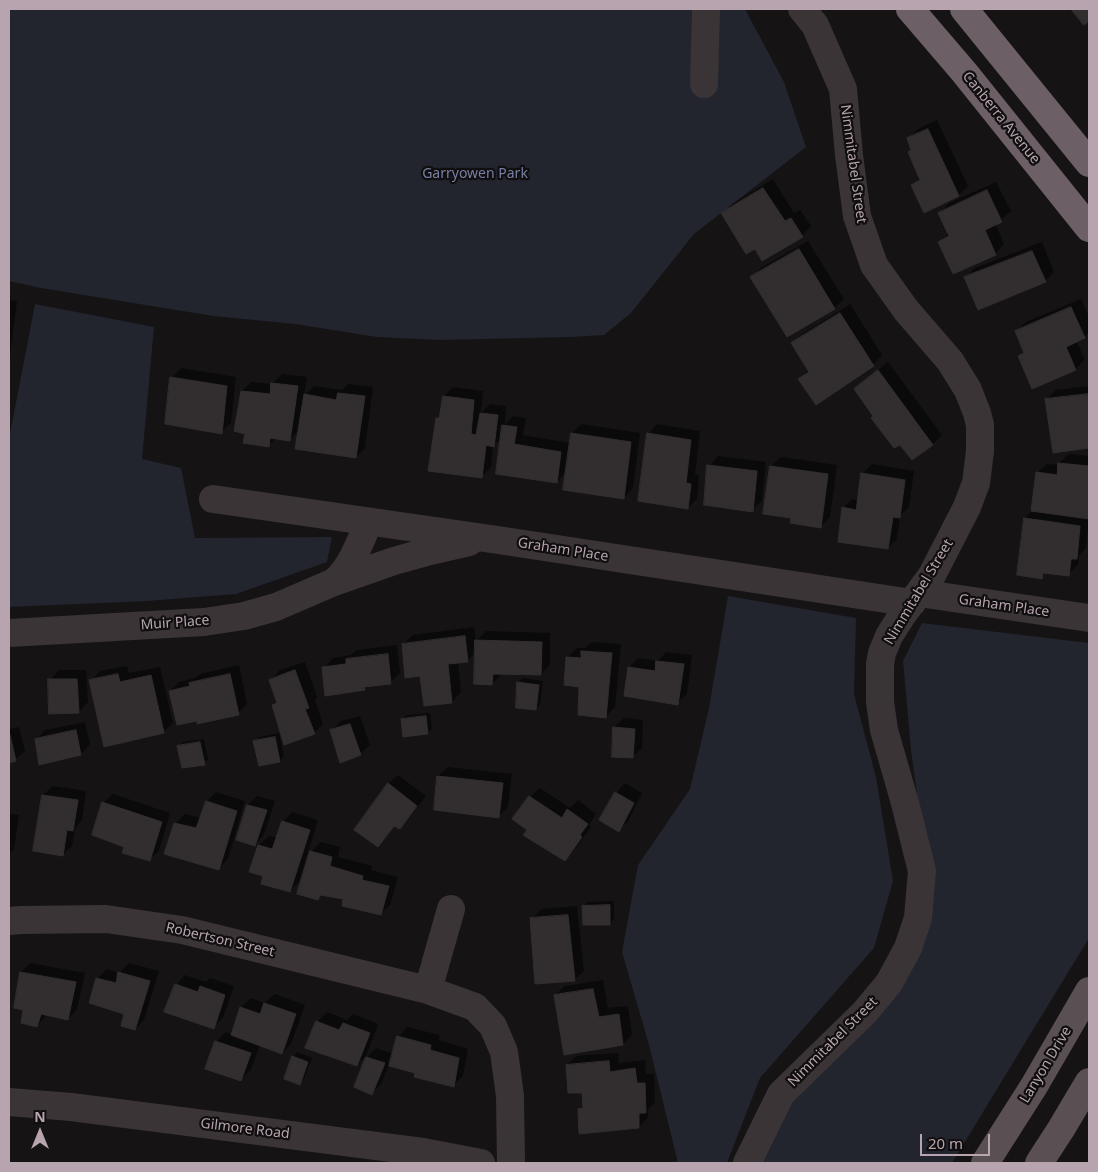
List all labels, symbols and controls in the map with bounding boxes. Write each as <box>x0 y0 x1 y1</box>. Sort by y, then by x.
street label: Canberra Avenue <box>959 68 1043 168</box>
street label: Nimmitabel Street <box>836 104 870 224</box>
park label: Garryowen Park <box>422 166 528 182</box>
street label: Graham Place <box>517 535 609 565</box>
street label: Nimmitabel Street <box>881 536 957 648</box>
street label: Graham Place <box>958 591 1050 621</box>
street label: Muir Place <box>140 612 210 634</box>
street label: Robertson Street <box>164 919 276 961</box>
street label: Nimmitabel Street <box>785 994 881 1090</box>
street label: Lanyon Drive <box>1017 1024 1075 1106</box>
north arrow <box>15 1107 65 1157</box>
text: N <box>34 1107 46 1126</box>
street label: Gilmore Road <box>199 1115 291 1143</box>
scale bar <box>923 1124 993 1156</box>
text: 20 m <box>928 1133 963 1153</box>

